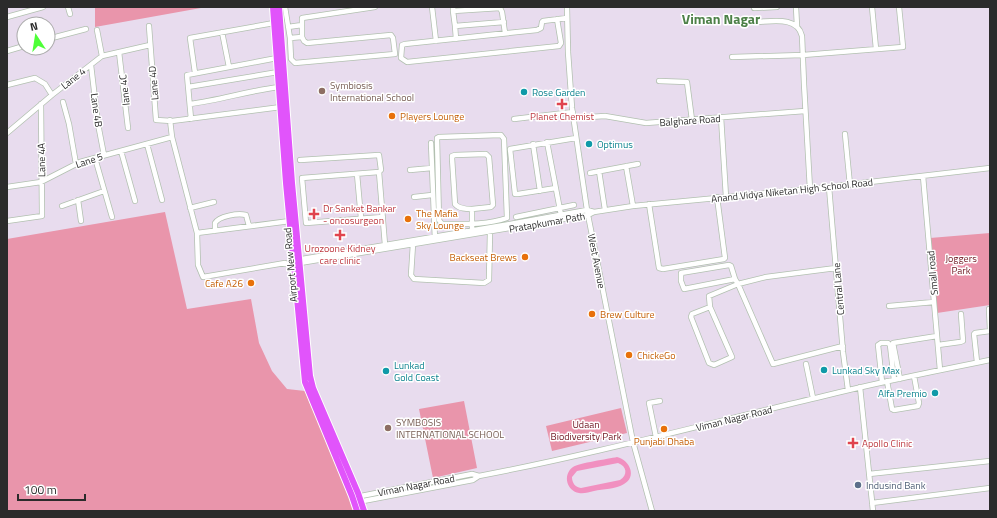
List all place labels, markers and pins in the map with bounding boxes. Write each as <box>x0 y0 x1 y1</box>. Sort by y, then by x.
place label: Symbiosis International School <box>330 78 414 105</box>
place label: Rose Garden <box>532 85 585 100</box>
marker: Symbiosis International School <box>317 86 327 96</box>
marker: Rose Garden <box>519 87 529 97</box>
marker: Planet Chemist <box>557 99 567 109</box>
place label: Players Lounge <box>400 109 464 124</box>
place label: Planet Chemist <box>530 109 594 124</box>
marker: Players Lounge <box>387 111 397 121</box>
place label: Optimus <box>597 137 633 152</box>
marker: Optimus <box>584 139 594 149</box>
place label: Dr Sanket Bankar - oncosurgeon <box>323 201 397 228</box>
place label: The Mafia Sky Lounge <box>416 206 464 233</box>
marker: Dr Sanket Bankar - oncosurgeon <box>308 208 320 220</box>
marker: The Mafia Sky Lounge <box>403 214 413 224</box>
marker: Urozoone Kidney care clinic <box>334 229 346 241</box>
place label: Urozoone Kidney care clinic <box>304 241 376 268</box>
place label: Backseat Brews <box>450 250 517 265</box>
marker: Backseat Brews <box>520 252 530 262</box>
place label: Cafe A26 <box>205 276 243 291</box>
marker: Cafe A26 <box>246 278 256 288</box>
place label: Brew Culture <box>600 307 655 322</box>
marker: Brew Culture <box>587 309 597 319</box>
place label: ChickeGo <box>637 348 676 363</box>
marker: ChickeGo <box>624 350 634 360</box>
place label: Lunkad Gold Coast <box>394 358 440 385</box>
place label: Lunkad Sky Max <box>832 363 900 378</box>
marker: Lunkad Sky Max <box>819 365 829 375</box>
marker: Lunkad Gold Coast <box>381 366 391 376</box>
place label: Alfa Premio <box>878 386 927 401</box>
marker: Alfa Premio <box>930 388 940 398</box>
place label: SYMBOSIS INTERNATIONAL SCHOOL <box>396 415 504 442</box>
marker: SYMBOSIS INTERNATIONAL SCHOOL <box>383 423 393 433</box>
marker: Punjabi Dhaba <box>659 424 669 434</box>
place label: Punjabi Dhaba <box>634 434 694 449</box>
place label: Apollo Clinic <box>862 436 912 451</box>
marker: Apollo Clinic <box>847 437 859 449</box>
place label: Indusind Bank <box>866 478 926 493</box>
marker: Indusind Bank <box>853 480 863 490</box>

